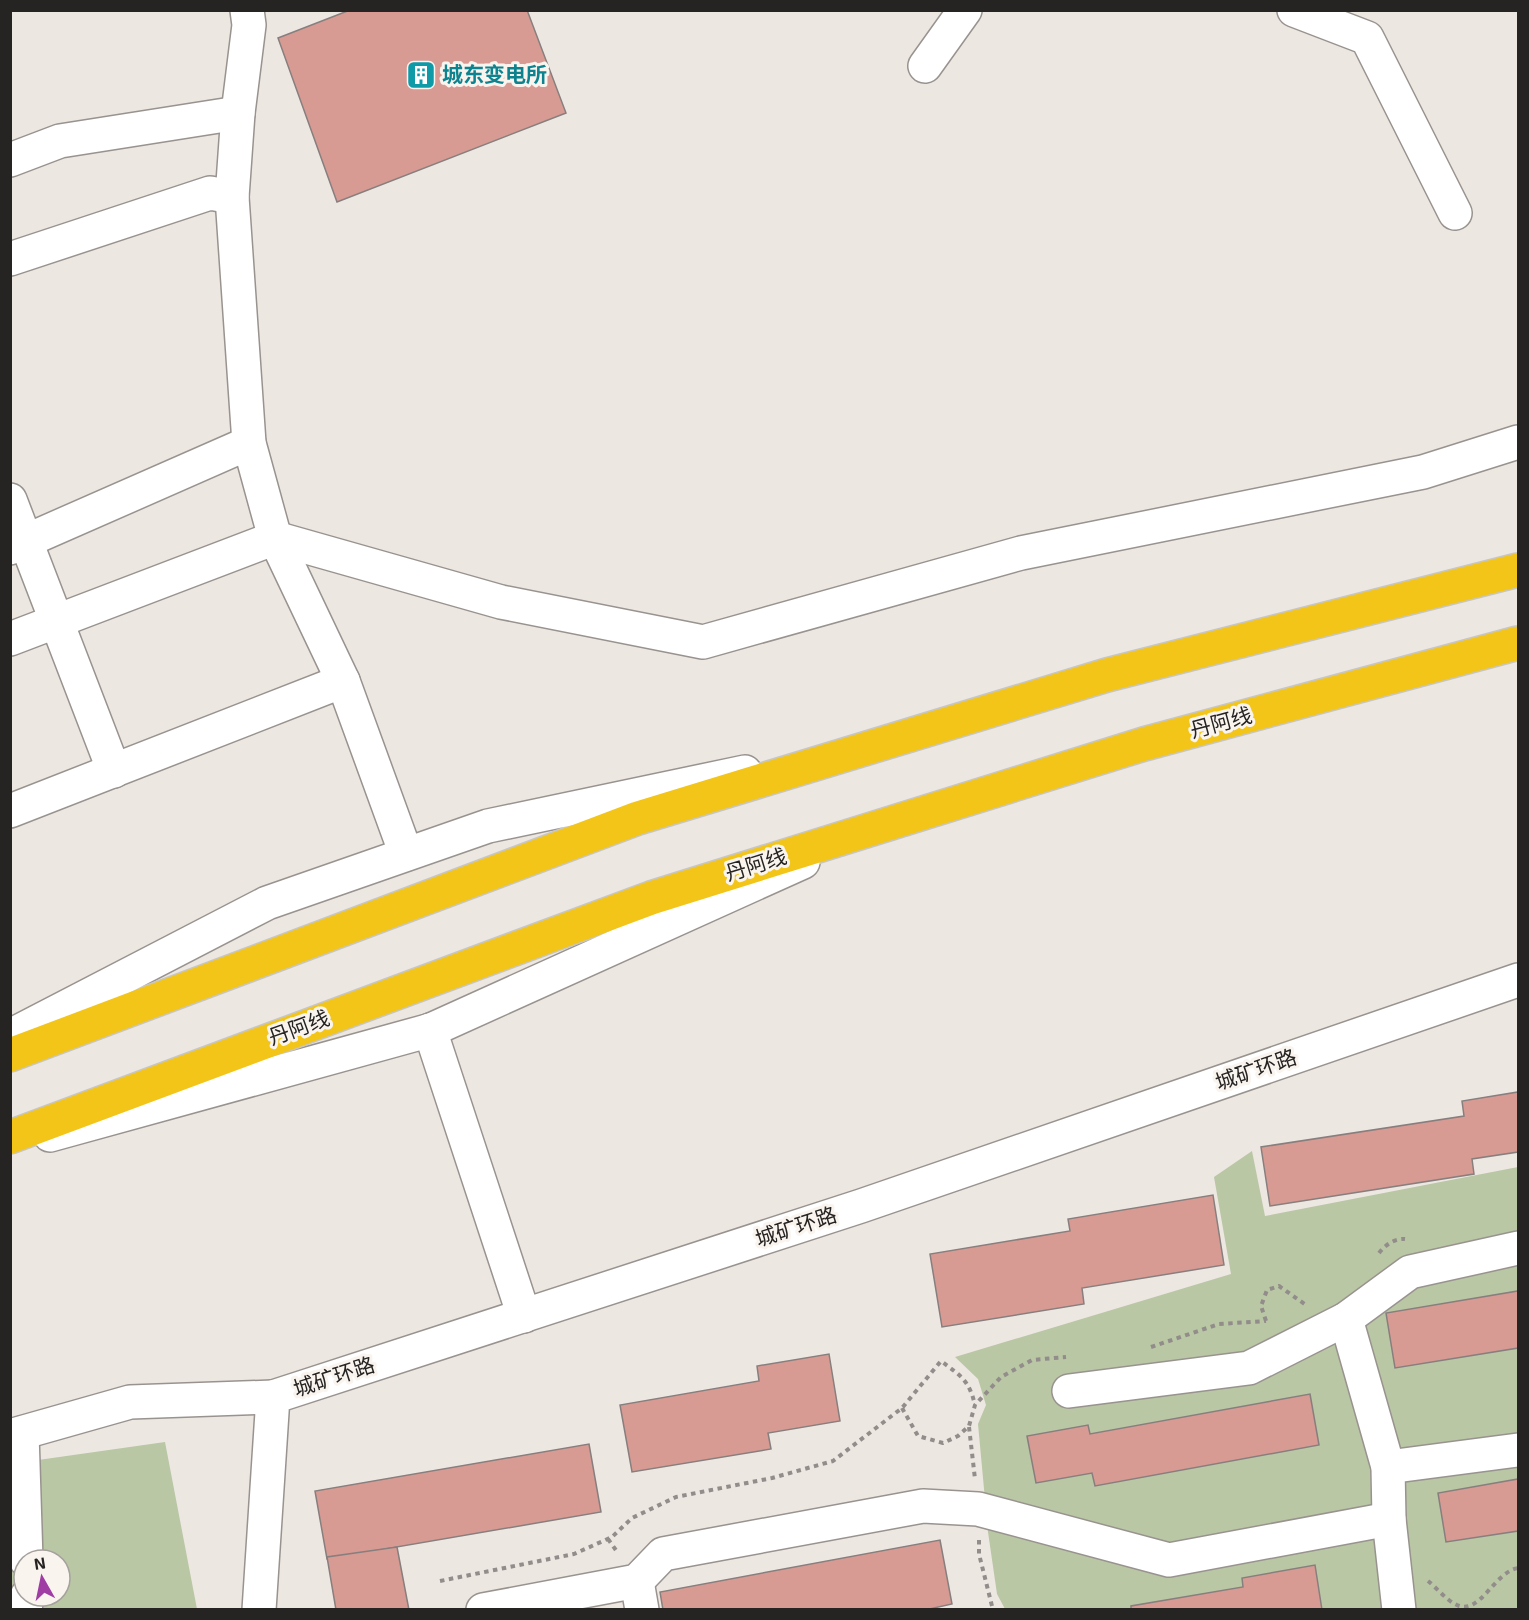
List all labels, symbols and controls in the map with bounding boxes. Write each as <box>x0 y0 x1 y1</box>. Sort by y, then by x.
building icon: 城东变电所 <box>405 59 437 91</box>
place label: 城东变电所 <box>442 61 547 86</box>
street label: 丹阿线 <box>1187 701 1254 742</box>
street label: 丹阿线 <box>722 842 789 885</box>
street label: 丹阿线 <box>265 1004 332 1049</box>
street label: 城矿环路 <box>1212 1043 1299 1094</box>
street label: 城矿环路 <box>752 1201 839 1250</box>
street label: 城矿环路 <box>290 1351 377 1400</box>
north arrow <box>12 1548 72 1608</box>
text: N <box>32 1552 47 1573</box>

